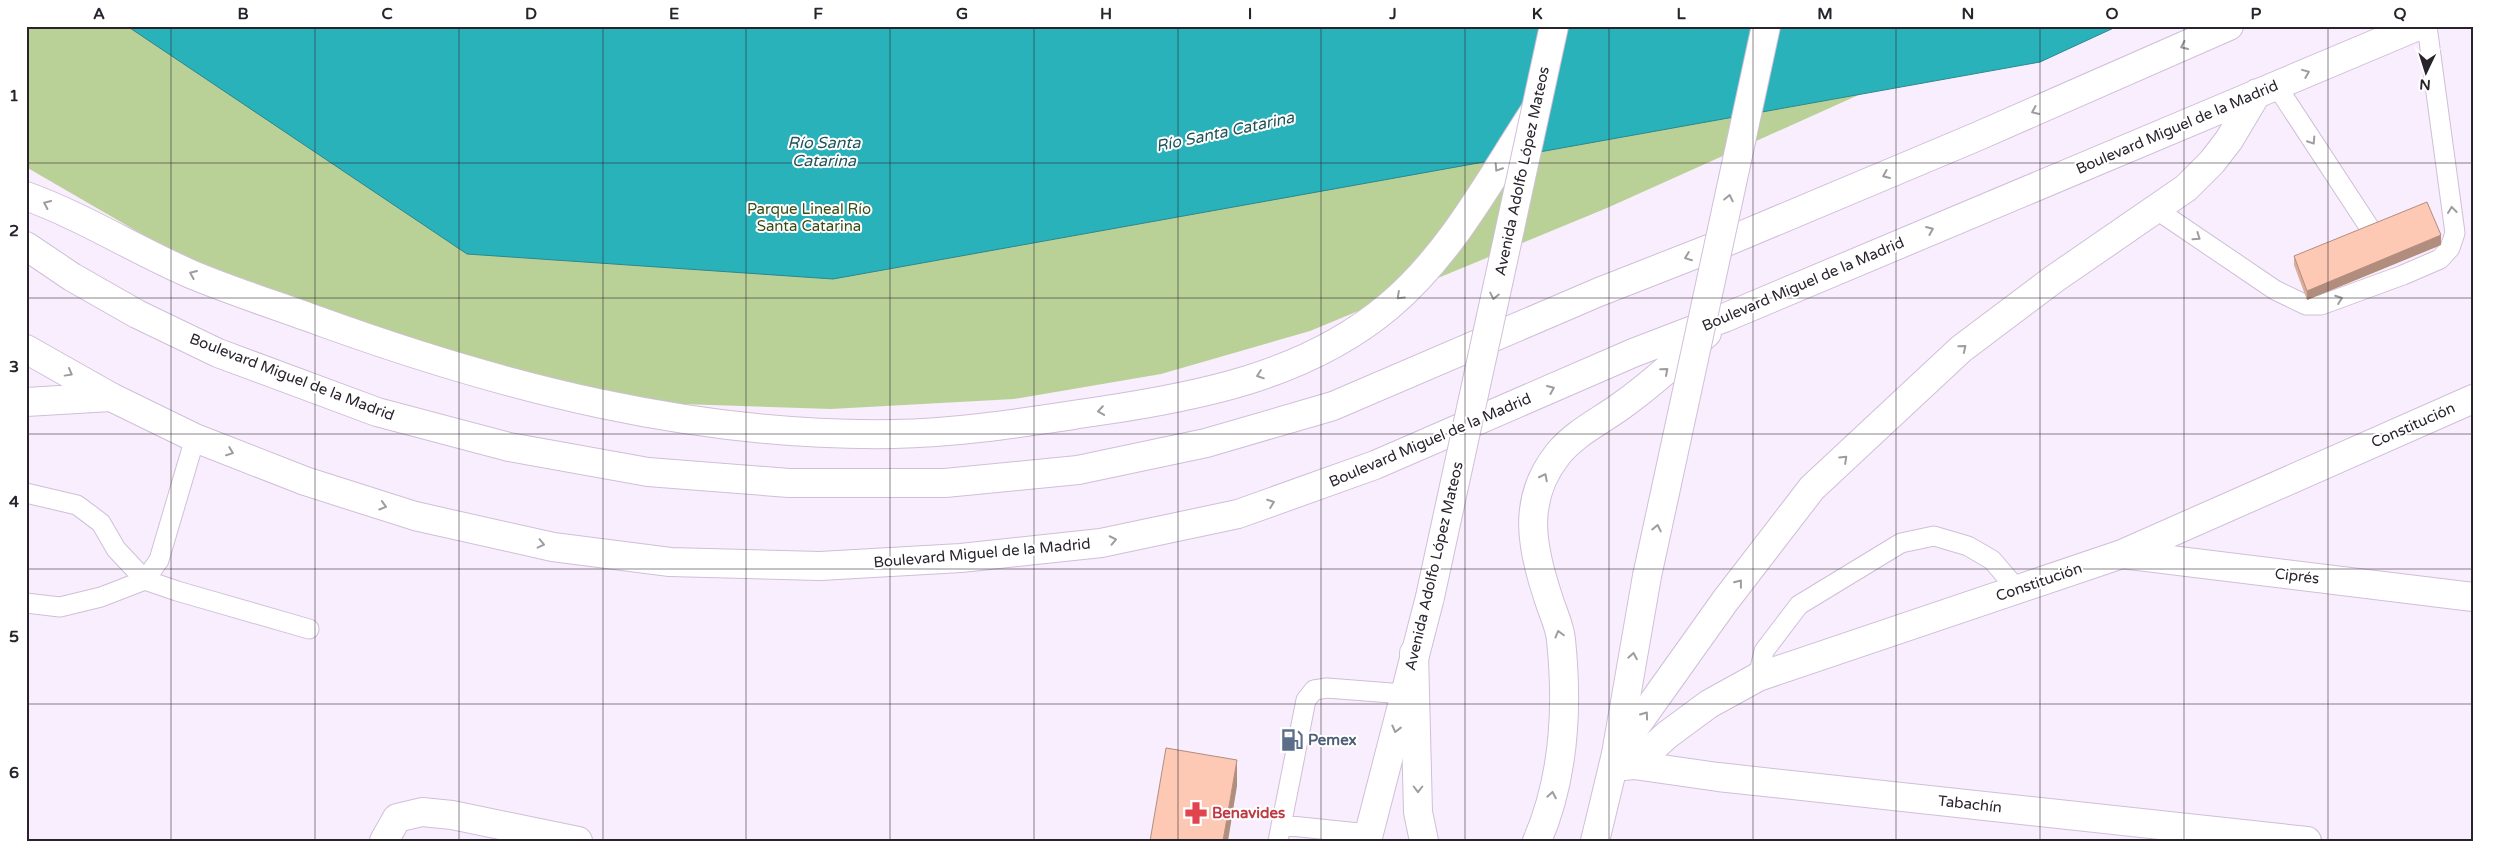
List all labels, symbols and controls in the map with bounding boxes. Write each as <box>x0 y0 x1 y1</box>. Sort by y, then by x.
text: A <box>93 4 105 24</box>
text: B <box>237 4 249 24</box>
text: C <box>381 4 393 24</box>
text: D <box>525 4 537 24</box>
text: E <box>669 4 679 24</box>
text: F <box>813 4 823 24</box>
text: G <box>956 4 968 24</box>
text: H <box>1100 4 1112 24</box>
text: I <box>1248 4 1252 24</box>
text: J <box>1388 4 1397 24</box>
text: K <box>1532 4 1543 24</box>
text: L <box>1676 4 1686 24</box>
text: M <box>1817 4 1833 24</box>
text: N <box>1962 4 1974 24</box>
text: O <box>2106 4 2119 24</box>
text: P <box>2251 4 2262 24</box>
text: Q <box>2394 4 2407 24</box>
one-way arrow <box>2180 39 2189 50</box>
north arrow <box>2402 48 2452 98</box>
street label: Avenida Adolfo López Mateos <box>1491 65 1553 277</box>
one-way arrow <box>2301 69 2310 79</box>
street label: Boulevard Miguel de la Madrid <box>2073 76 2281 178</box>
text: N <box>2419 76 2431 93</box>
text: 1 <box>9 86 19 106</box>
one-way arrow <box>2031 105 2040 116</box>
water label: Río Santa Catarina <box>1154 107 1297 156</box>
water label: Río Santa Catarina <box>788 133 861 171</box>
one-way arrow <box>2306 135 2315 145</box>
one-way arrow <box>1494 162 1504 171</box>
one-way arrow <box>1882 169 1891 179</box>
one-way arrow <box>1723 194 1734 203</box>
one-way arrow <box>43 200 52 210</box>
park label: Parque Lineal Río Santa Catarina <box>747 200 871 235</box>
one-way arrow <box>2447 206 2458 214</box>
text: 2 <box>9 221 19 241</box>
one-way arrow <box>1925 226 1934 237</box>
one-way arrow <box>2192 231 2201 240</box>
street label: Boulevard Miguel de la Madrid <box>1699 233 1907 335</box>
one-way arrow <box>1684 252 1692 262</box>
one-way arrow <box>189 270 198 281</box>
one-way arrow <box>1396 290 1405 299</box>
one-way arrow <box>1489 291 1500 300</box>
one-way arrow <box>2334 294 2343 304</box>
street label: Boulevard Miguel de la Madrid <box>187 330 397 424</box>
one-way arrow <box>1957 346 1966 354</box>
text: 3 <box>9 357 19 377</box>
one-way arrow <box>63 367 72 377</box>
one-way arrow <box>1659 368 1668 377</box>
one-way arrow <box>1256 369 1264 379</box>
one-way arrow <box>1546 385 1555 396</box>
street label: Boulevard Miguel de la Madrid <box>1326 389 1534 491</box>
street label: Constitución <box>2368 398 2458 452</box>
one-way arrow <box>1097 405 1105 416</box>
one-way arrow <box>225 446 234 456</box>
one-way arrow <box>1838 456 1847 465</box>
street label: Avenida Adolfo López Mateos <box>1401 460 1467 672</box>
one-way arrow <box>1538 473 1548 482</box>
text: 4 <box>9 492 19 512</box>
one-way arrow <box>1266 498 1274 508</box>
one-way arrow <box>379 500 387 510</box>
one-way arrow <box>1651 523 1662 532</box>
street label: Boulevard Miguel de la Madrid <box>873 535 1091 571</box>
one-way arrow <box>1108 535 1117 546</box>
one-way arrow <box>537 538 546 549</box>
street label: Constitución <box>1994 559 2084 605</box>
street label: Ciprés <box>2274 564 2320 588</box>
one-way arrow <box>1734 579 1743 588</box>
text: 5 <box>9 627 19 647</box>
one-way arrow <box>1554 629 1565 638</box>
one-way arrow <box>1627 652 1637 660</box>
one-way arrow <box>1639 711 1648 721</box>
one-way arrow <box>1391 724 1401 732</box>
fuel station icon: Pemex <box>1279 727 1305 753</box>
place label: Pemex <box>1308 731 1357 749</box>
text: 6 <box>9 763 19 783</box>
one-way arrow <box>1413 786 1423 793</box>
one-way arrow <box>1547 790 1557 799</box>
street label: Tabachín <box>1937 792 2003 816</box>
pharmacy icon: Benavides <box>1183 800 1209 826</box>
place label: Benavides <box>1212 804 1285 822</box>

